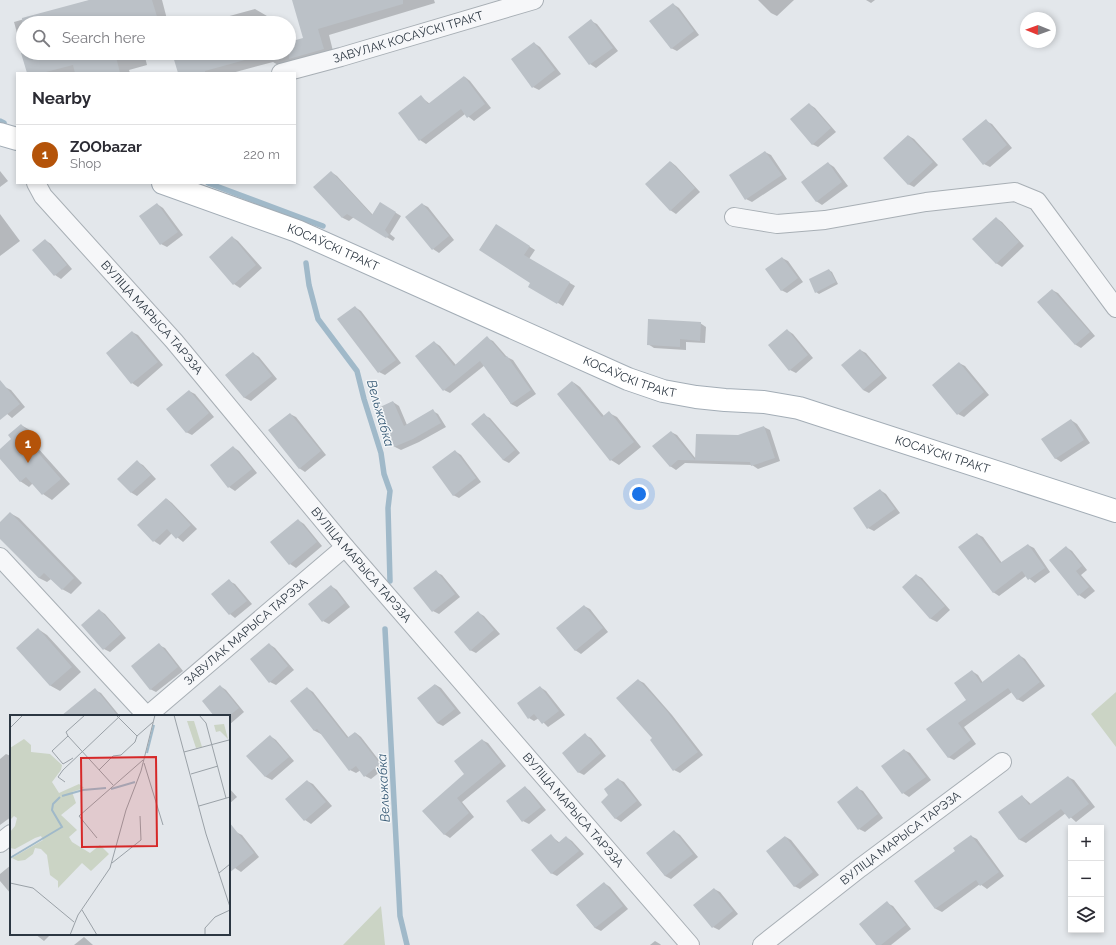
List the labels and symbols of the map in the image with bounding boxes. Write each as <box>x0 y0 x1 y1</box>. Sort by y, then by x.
street label: ЗАВУЛАК КОСАЎСКІ ТРАКТ <box>331 8 485 66</box>
north arrow <box>1020 12 1056 48</box>
street label: КОСАЎСКІ ТРАКТ <box>286 221 382 274</box>
street label: ВУЛІЦА МАРЫСА ТАРЭЗА <box>98 258 206 377</box>
street label: КОСАЎСКІ ТРАКТ <box>581 353 678 400</box>
water label: Вельжабка <box>364 378 397 448</box>
pin: 1 <box>15 430 41 463</box>
street label: КОСАЎСКІ ТРАКТ <box>893 433 992 477</box>
your location <box>629 484 649 504</box>
street label: ВУЛІЦА МАРЫСА ТАРЭЗА <box>308 505 414 625</box>
street label: ЗАВУЛАК МАРЫСА ТАРЭЗА <box>181 575 310 688</box>
inset map <box>10 715 230 935</box>
street label: ВУЛІЦА МАРЫСА ТАРЭЗА <box>520 750 626 870</box>
water label: Вельжабка <box>374 753 393 823</box>
street label: ВУЛІЦА МАРЫСА ТАРЭЗА <box>838 788 963 888</box>

